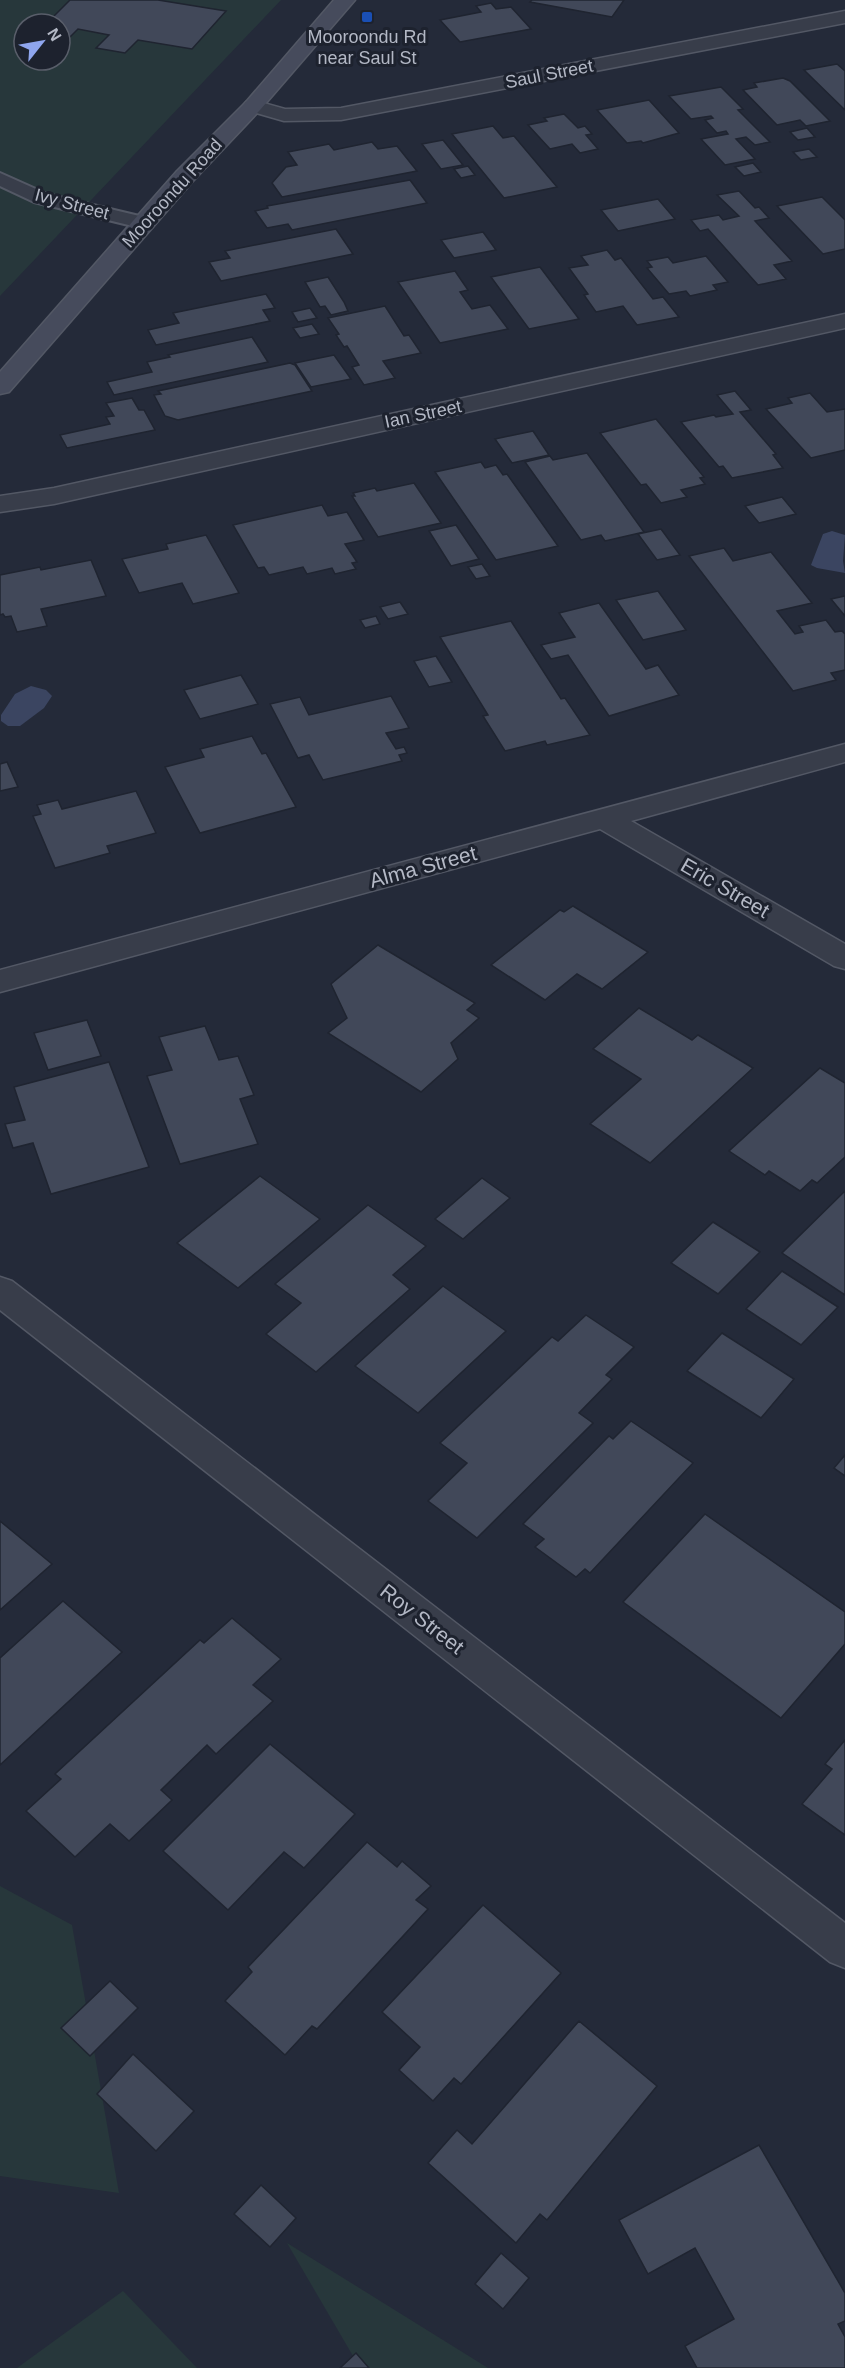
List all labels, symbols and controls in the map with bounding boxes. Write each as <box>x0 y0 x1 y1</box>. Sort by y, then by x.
marker: Mooroondu Rd near Saul St <box>360 10 374 24</box>
north arrow <box>12 12 72 72</box>
text: N <box>44 25 65 44</box>
place label: Mooroondu Rd near Saul St <box>307 27 427 68</box>
street label: Saul Street <box>503 56 595 92</box>
street label: Mooroondu Road <box>118 135 226 251</box>
street label: Ivy Street <box>33 185 111 223</box>
street label: Ian Street <box>383 396 463 432</box>
street label: Alma Street <box>367 841 479 892</box>
street label: Eric Street <box>677 853 774 922</box>
street label: Roy Street <box>376 1579 469 1658</box>

